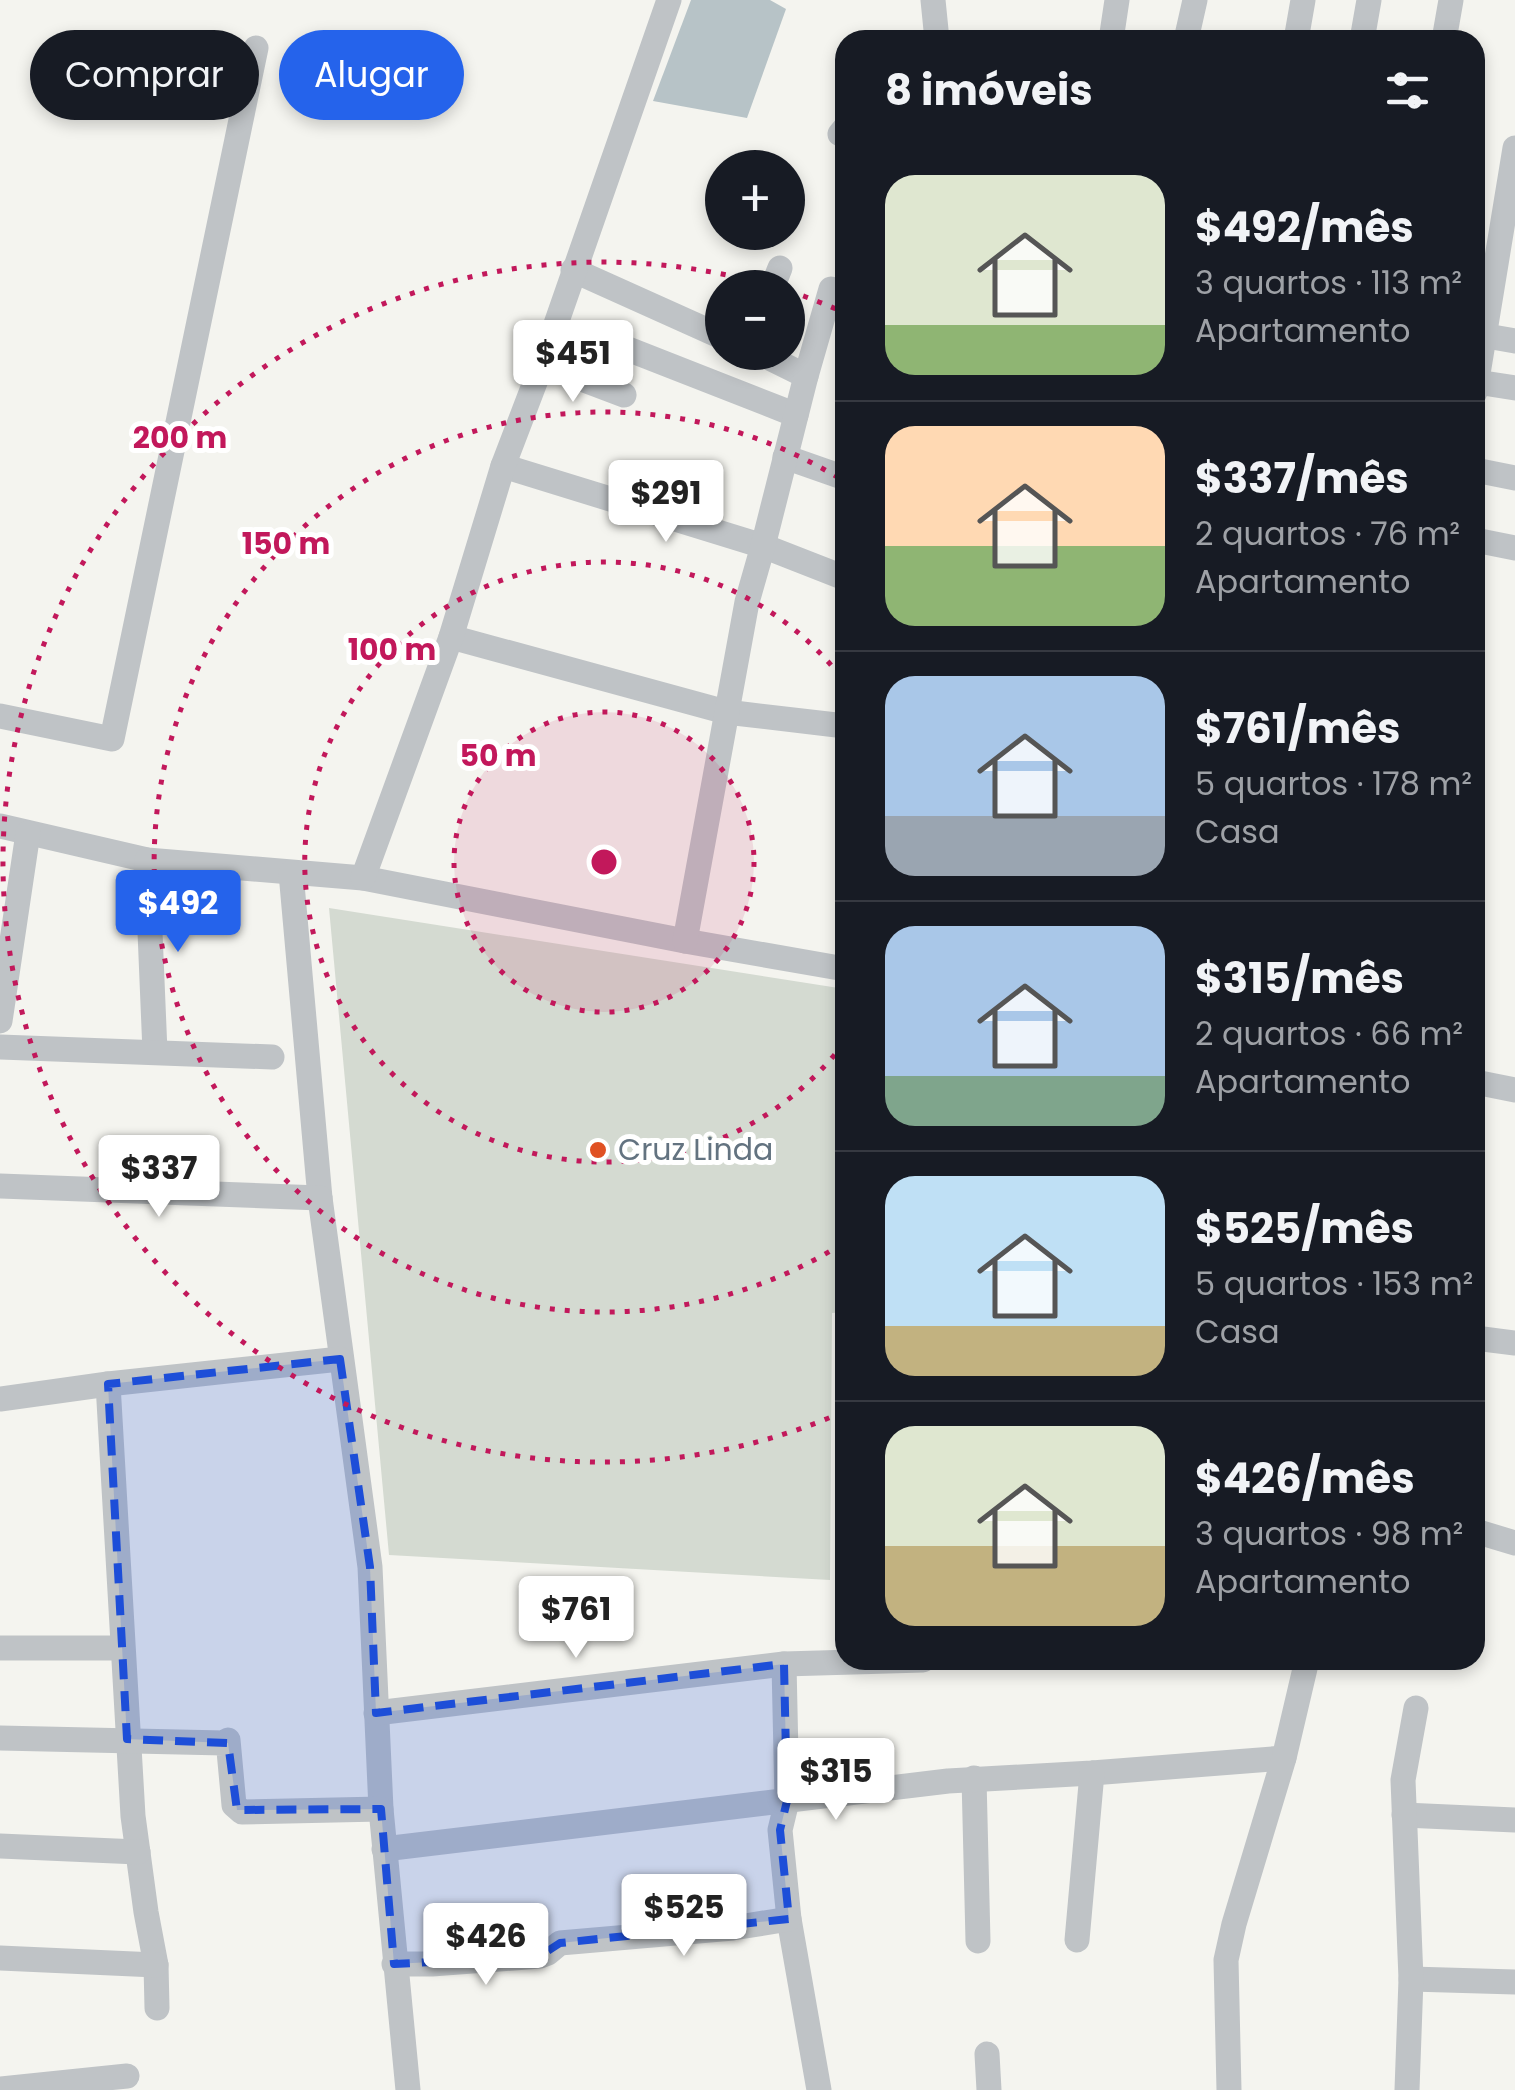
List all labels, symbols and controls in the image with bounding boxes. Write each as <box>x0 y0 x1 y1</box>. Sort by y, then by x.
chip: Comprar <box>30 30 259 120</box>
chip: Alugar <box>279 30 464 120</box>
text: 8 imóveis <box>885 61 1093 120</box>
icon: filters <box>1380 63 1435 118</box>
map controls <box>705 150 805 370</box>
button: + <box>705 150 805 250</box>
text: $492/mês <box>1195 198 1414 257</box>
icon: home <box>965 215 1085 335</box>
text: 3 quartos · 113 m² <box>1195 260 1462 305</box>
button: − <box>705 270 805 370</box>
text: Apartamento <box>1195 308 1410 353</box>
pin: $451 <box>514 320 632 405</box>
text: $451 <box>535 330 611 375</box>
text: 200 m <box>133 416 227 459</box>
text: $337/mês <box>1195 449 1409 508</box>
pin: $291 <box>607 460 725 545</box>
icon: home <box>965 466 1085 586</box>
text: $291 <box>630 470 702 515</box>
text: 2 quartos · 76 m² <box>1195 511 1460 556</box>
text: 150 m <box>242 522 330 565</box>
text: Apartamento <box>1195 559 1410 604</box>
text: 100 m <box>348 628 436 671</box>
text: $761/mês <box>1195 699 1400 758</box>
icon: home <box>965 716 1085 836</box>
text: 50 m <box>459 734 537 777</box>
text: 5 quartos · 178 m² <box>1195 761 1472 806</box>
text: Casa <box>1195 809 1280 854</box>
centre of rings <box>586 844 622 880</box>
pin: $492 <box>119 870 237 955</box>
text: $492 <box>138 880 218 925</box>
text: $315/mês <box>1195 949 1404 1008</box>
icon: home <box>965 966 1085 1086</box>
text: 2 quartos · 66 m² <box>1195 1011 1463 1056</box>
text: Apartamento <box>1195 1059 1410 1104</box>
place label: Cruz Linda <box>618 1128 773 1171</box>
pin: $337 <box>100 1135 218 1220</box>
marker: Cruz Linda <box>587 1139 609 1161</box>
text: $337 <box>121 1145 197 1190</box>
text: $525/mês <box>1195 1199 1414 1258</box>
icon: home <box>965 1216 1085 1336</box>
text: 5 quartos · 153 m² <box>1195 1261 1473 1306</box>
text: Casa <box>1195 1309 1280 1354</box>
text: $426/mês <box>1195 1449 1415 1508</box>
icon: home <box>965 1466 1085 1586</box>
text: 3 quartos · 98 m² <box>1195 1511 1463 1556</box>
text: Apartamento <box>1195 1559 1410 1604</box>
pin: $761 <box>517 1576 635 1661</box>
text: $761 <box>541 1586 611 1631</box>
pin: $315 <box>777 1738 895 1823</box>
text: $315 <box>799 1748 873 1793</box>
pin: $525 <box>625 1874 743 1959</box>
text: $525 <box>644 1884 724 1929</box>
pin: $426 <box>427 1903 545 1988</box>
text: $426 <box>445 1913 527 1958</box>

